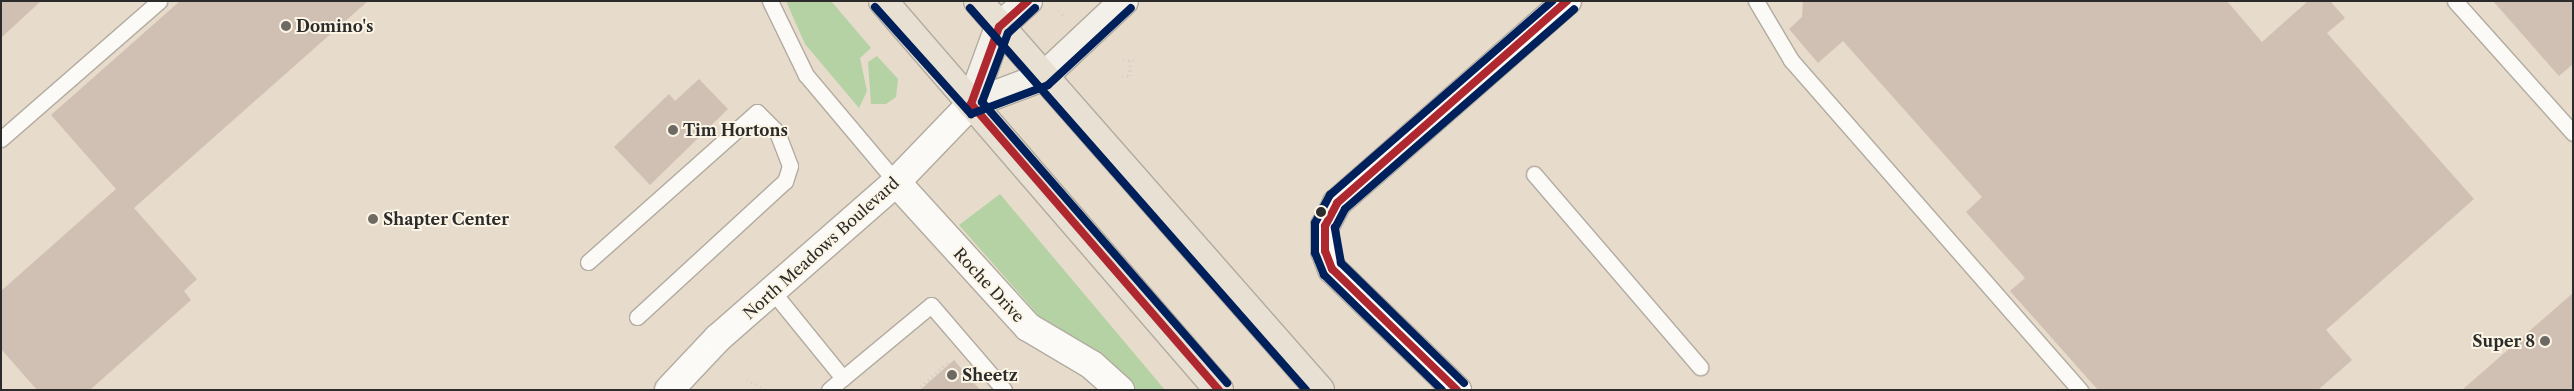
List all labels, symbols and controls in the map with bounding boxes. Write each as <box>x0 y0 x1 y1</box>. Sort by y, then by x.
place label: Domino's <box>296 16 373 36</box>
marker: Domino's <box>280 20 292 32</box>
place label: Tim Hortons <box>683 120 788 140</box>
marker: Tim Hortons <box>667 124 679 136</box>
street label: North Meadows Boulevard <box>739 173 903 323</box>
unlabelled marker <box>1316 207 1326 217</box>
place label: Shapter Center <box>383 209 509 229</box>
marker: Shapter Center <box>367 213 379 225</box>
street label: Roche Drive <box>950 244 1028 326</box>
place label: Super 8 <box>2472 331 2535 351</box>
marker: Super 8 <box>2539 335 2551 347</box>
place label: Sheetz <box>962 365 1018 385</box>
marker: Sheetz <box>946 369 958 381</box>

